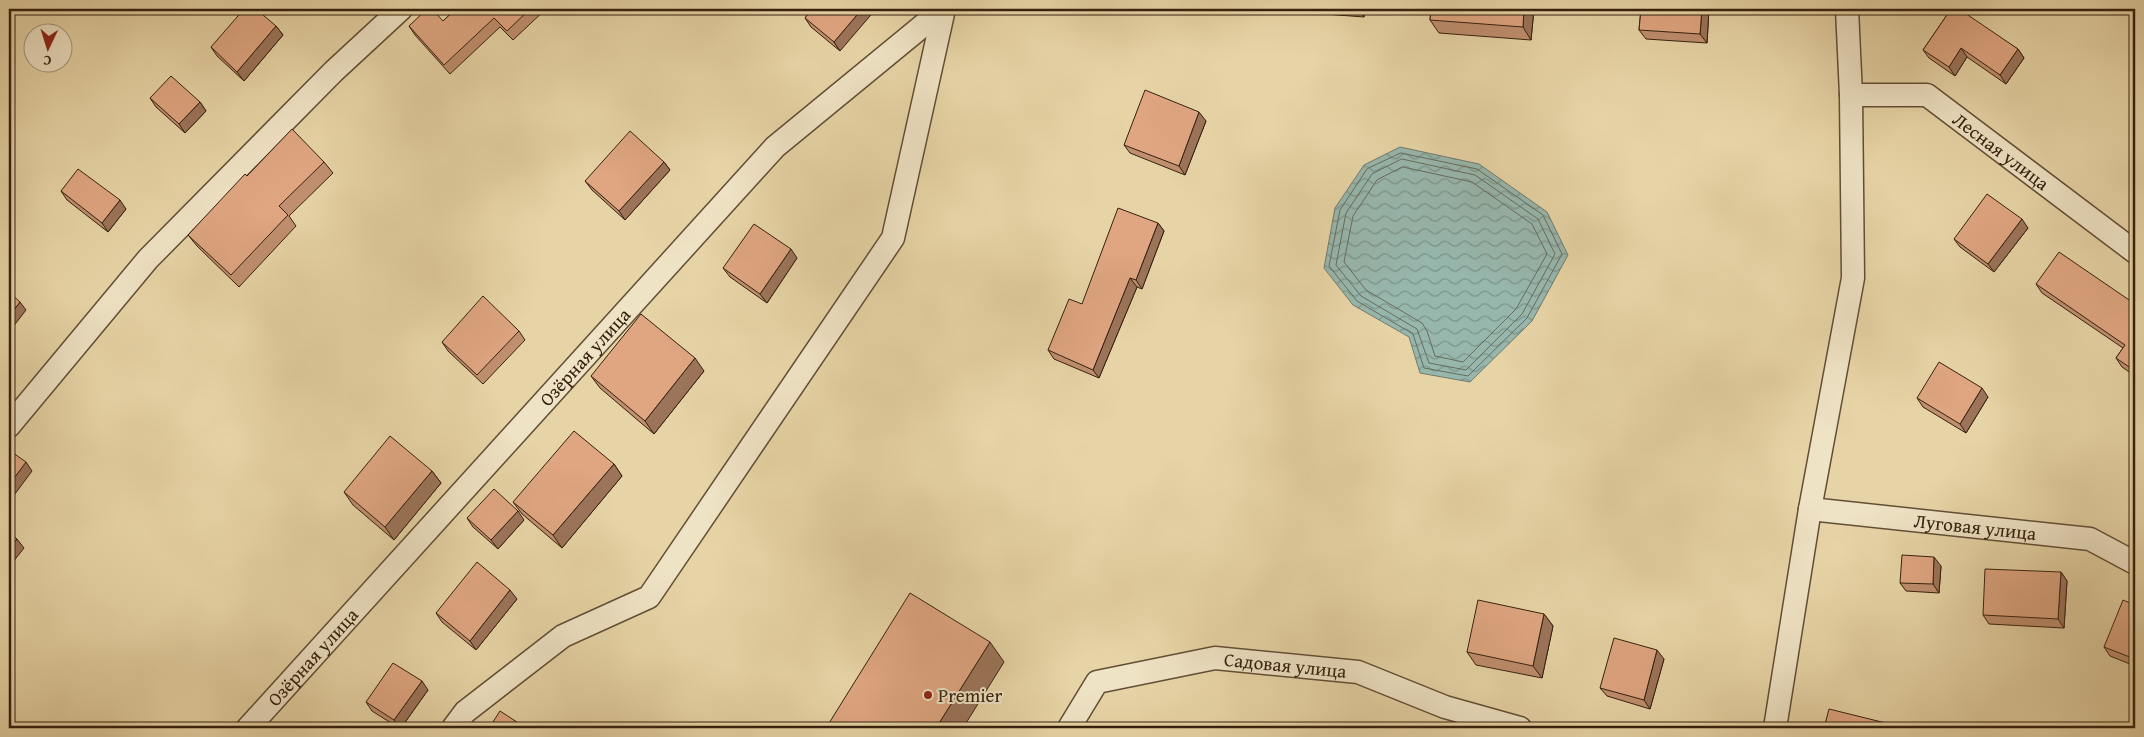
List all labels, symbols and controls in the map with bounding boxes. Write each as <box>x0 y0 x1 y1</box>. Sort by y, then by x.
north arrow <box>22 22 72 72</box>
text: С <box>42 51 52 71</box>
street label: Лесная улица <box>1947 105 2055 197</box>
street label: Озёрная улица <box>533 302 637 412</box>
street label: Луговая улица <box>1912 506 2038 547</box>
street label: Озёрная улица <box>260 601 365 712</box>
street label: Садовая улица <box>1223 645 1348 685</box>
place label: Premier <box>938 681 1002 709</box>
marker: Premier <box>922 689 934 701</box>

